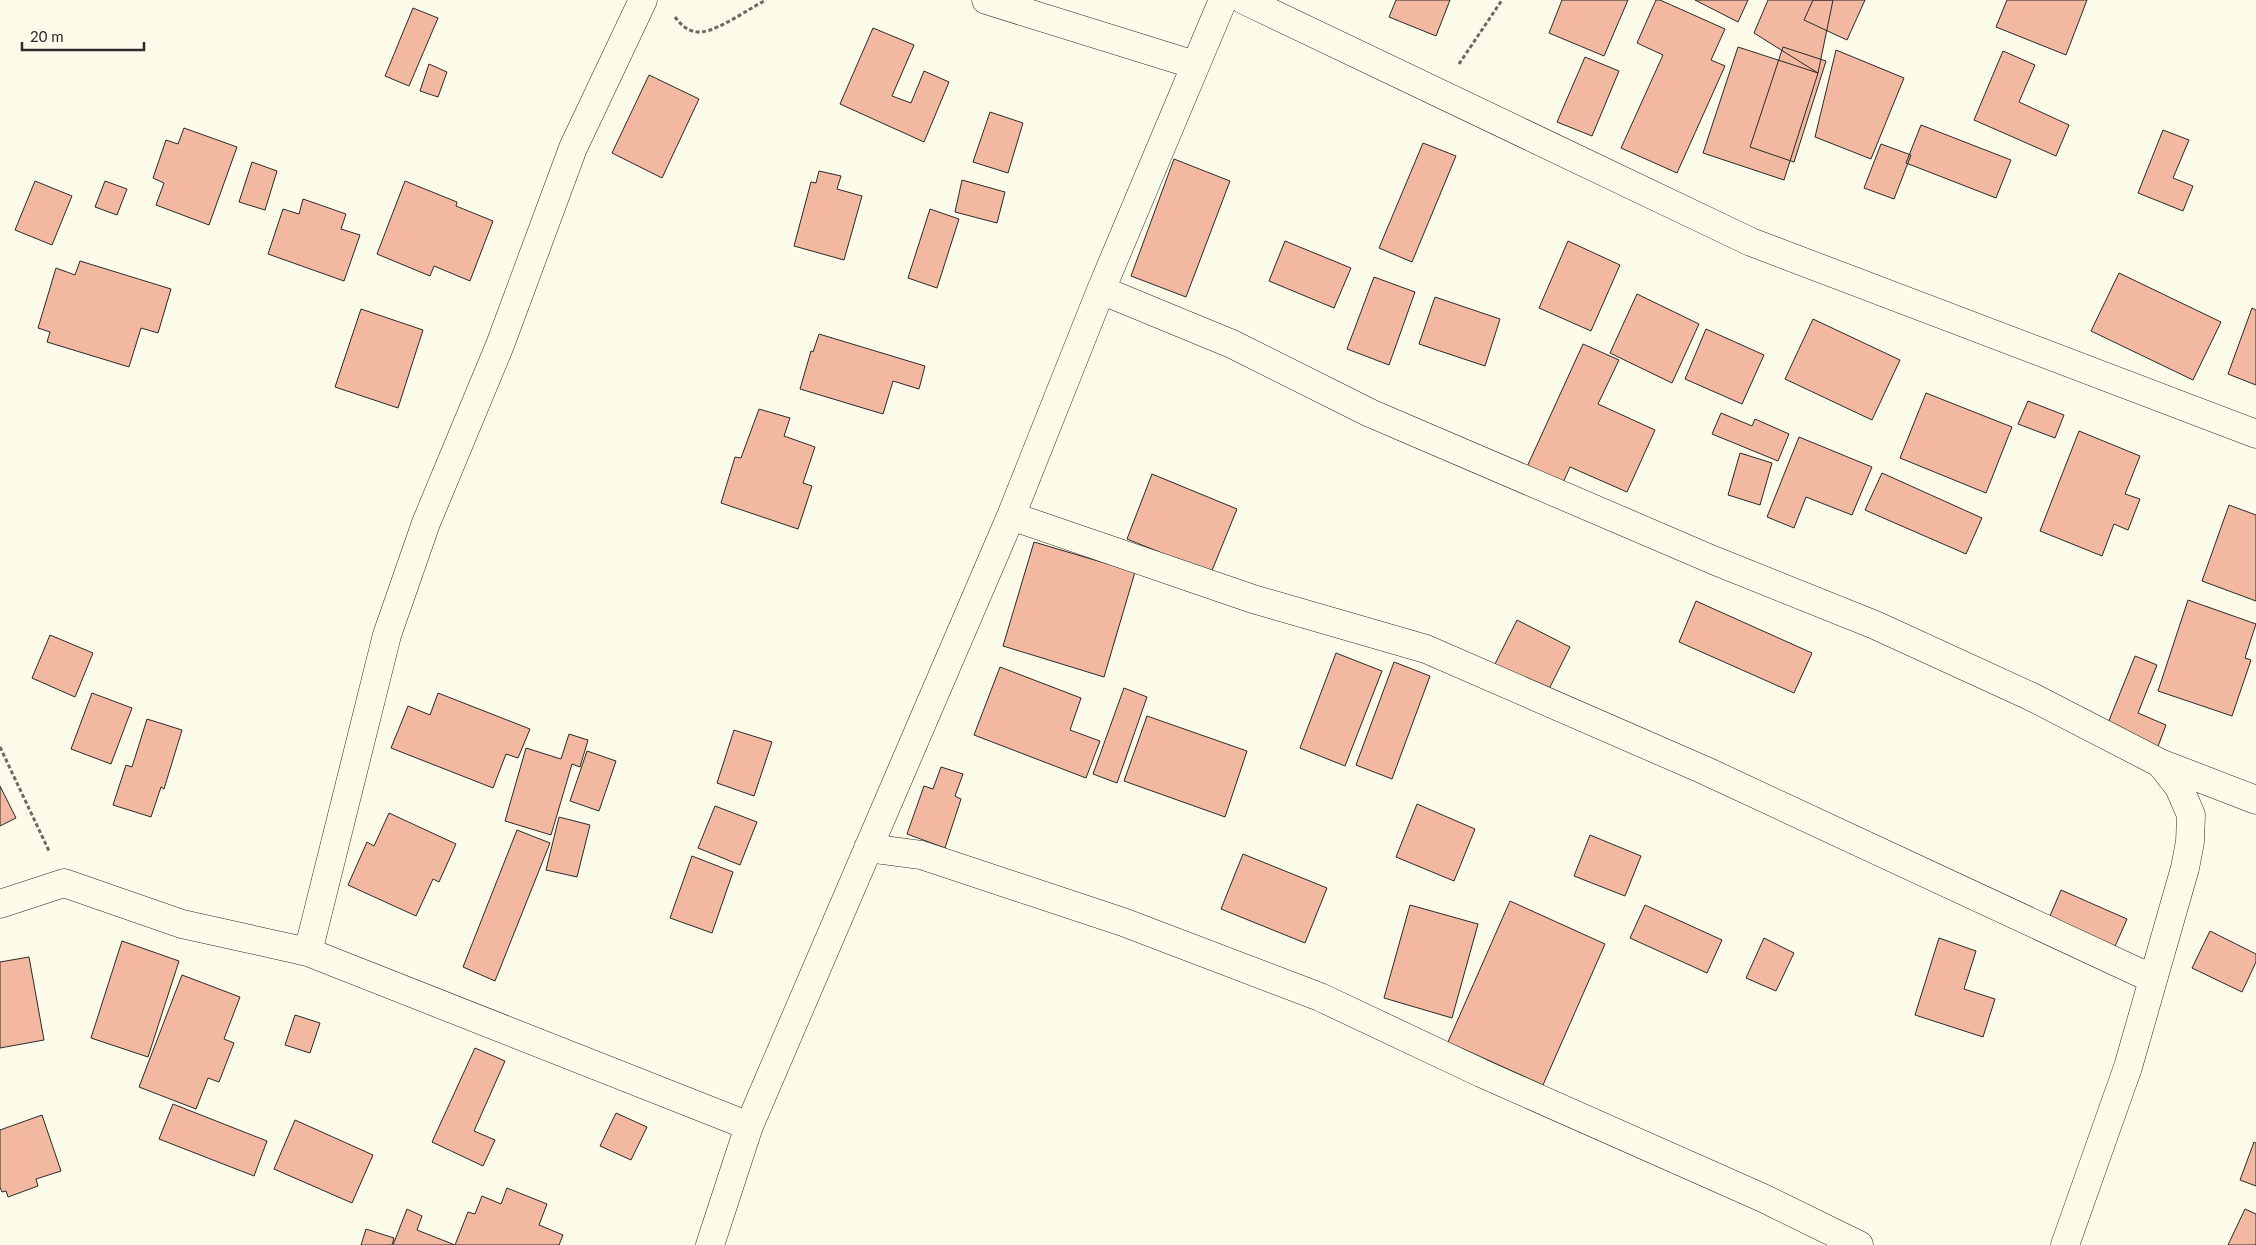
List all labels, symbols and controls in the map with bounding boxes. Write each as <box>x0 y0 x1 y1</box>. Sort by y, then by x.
scale bar <box>22 20 145 52</box>
text: 20 m <box>30 27 64 45</box>

